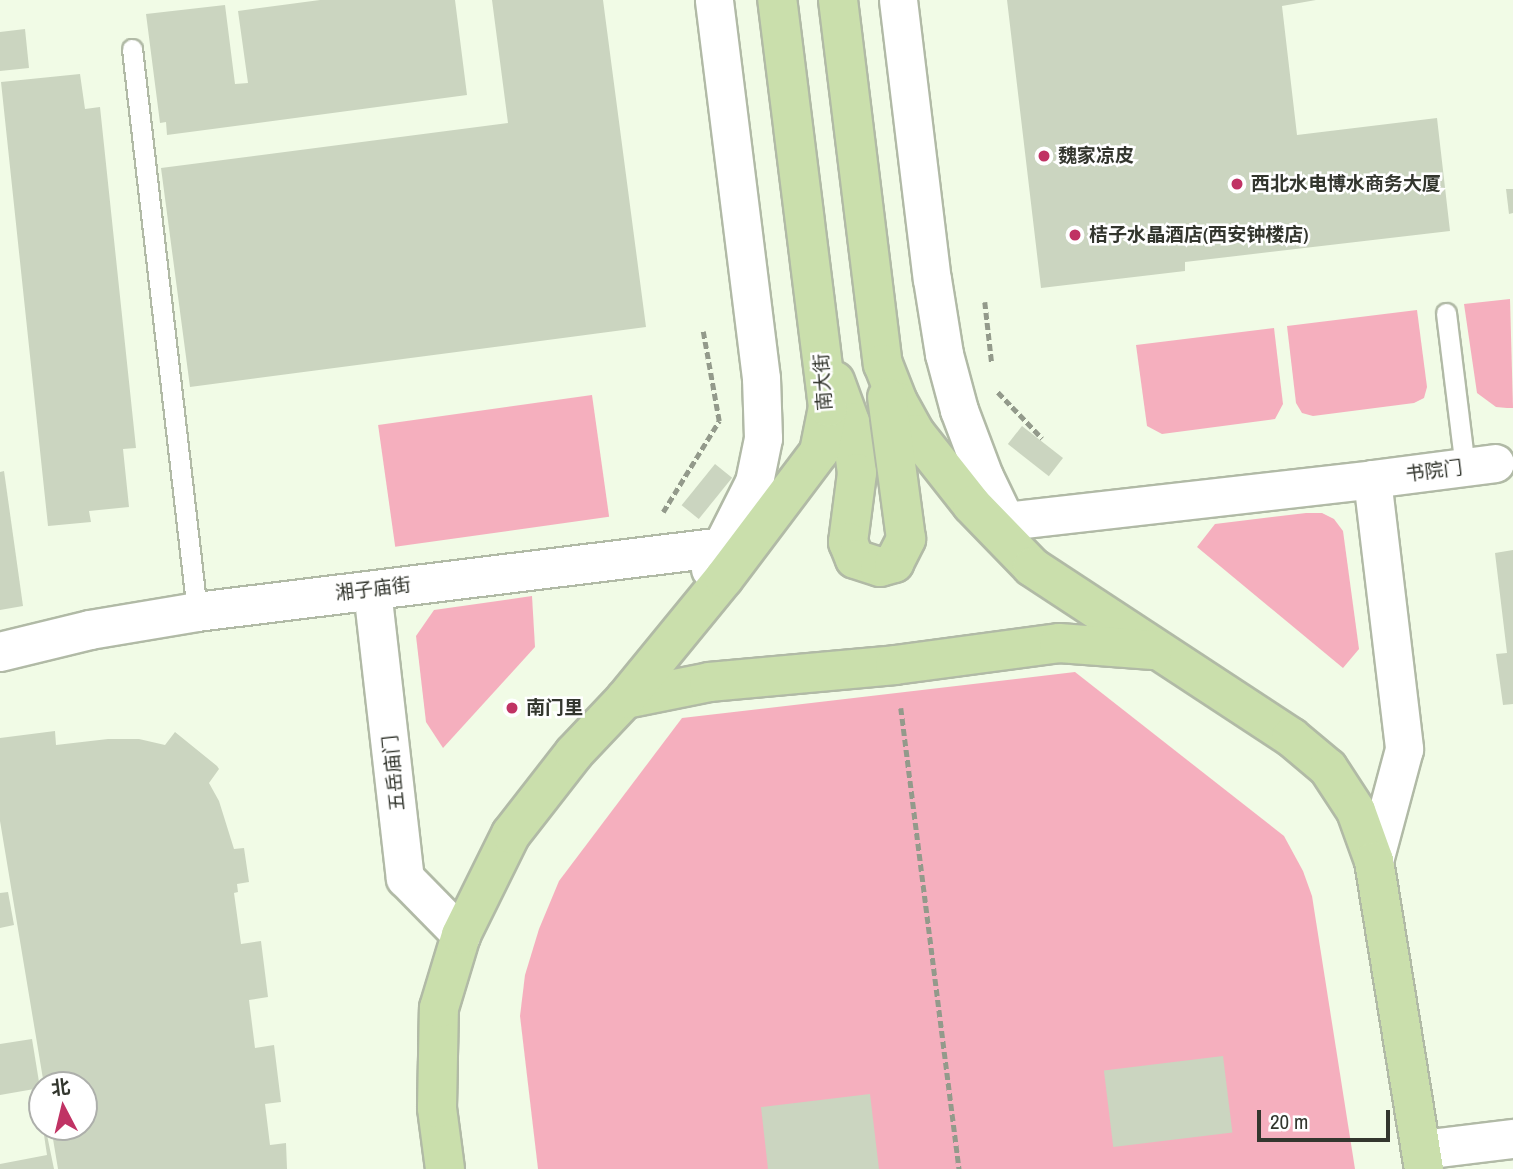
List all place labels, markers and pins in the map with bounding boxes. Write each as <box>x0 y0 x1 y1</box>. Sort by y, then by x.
place label: 魏家凉皮 <box>1058 145 1134 167</box>
marker: 魏家凉皮 <box>1036 148 1052 164</box>
place label: 西北水电博水商务大厦 <box>1251 173 1441 195</box>
marker: 西北水电博水商务大厦 <box>1229 176 1245 192</box>
place label: 桔子水晶酒店(西安钟楼店) <box>1089 224 1308 246</box>
marker: 桔子水晶酒店(西安钟楼店) <box>1067 227 1083 243</box>
place label: 南门里 <box>526 697 583 719</box>
marker: 南门里 <box>504 700 520 716</box>

